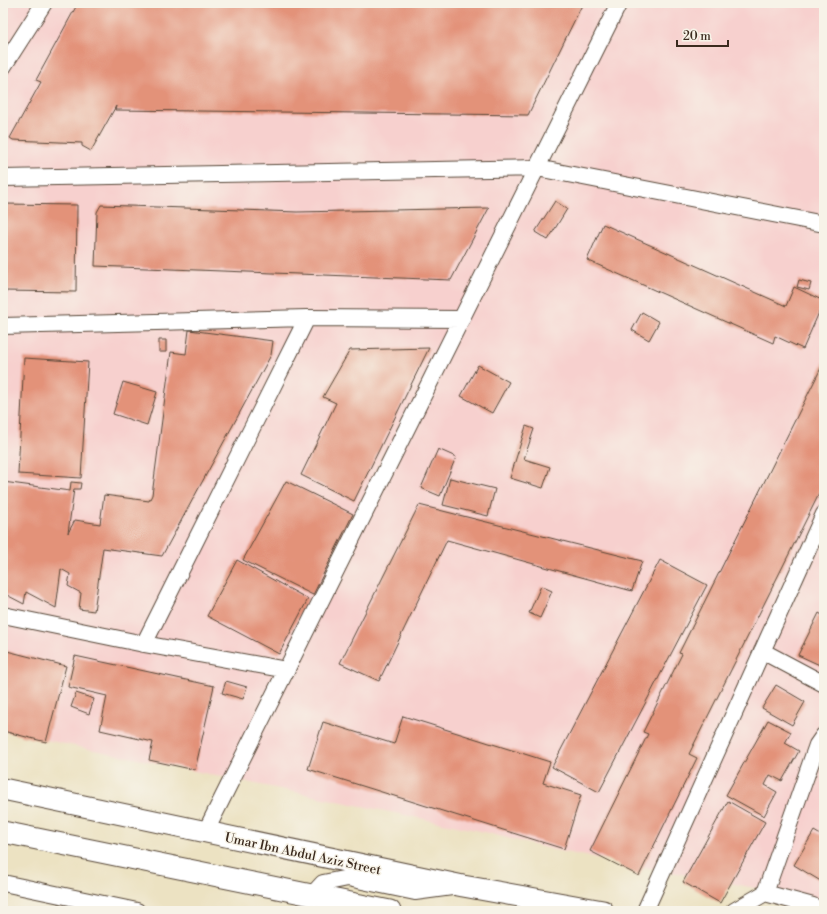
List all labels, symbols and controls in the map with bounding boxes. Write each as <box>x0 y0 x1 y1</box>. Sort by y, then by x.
scale bar <box>677 22 728 48</box>
text: 20 m <box>683 29 711 44</box>
street label: Umar Ibn Abdul Aziz Street <box>223 830 383 878</box>

